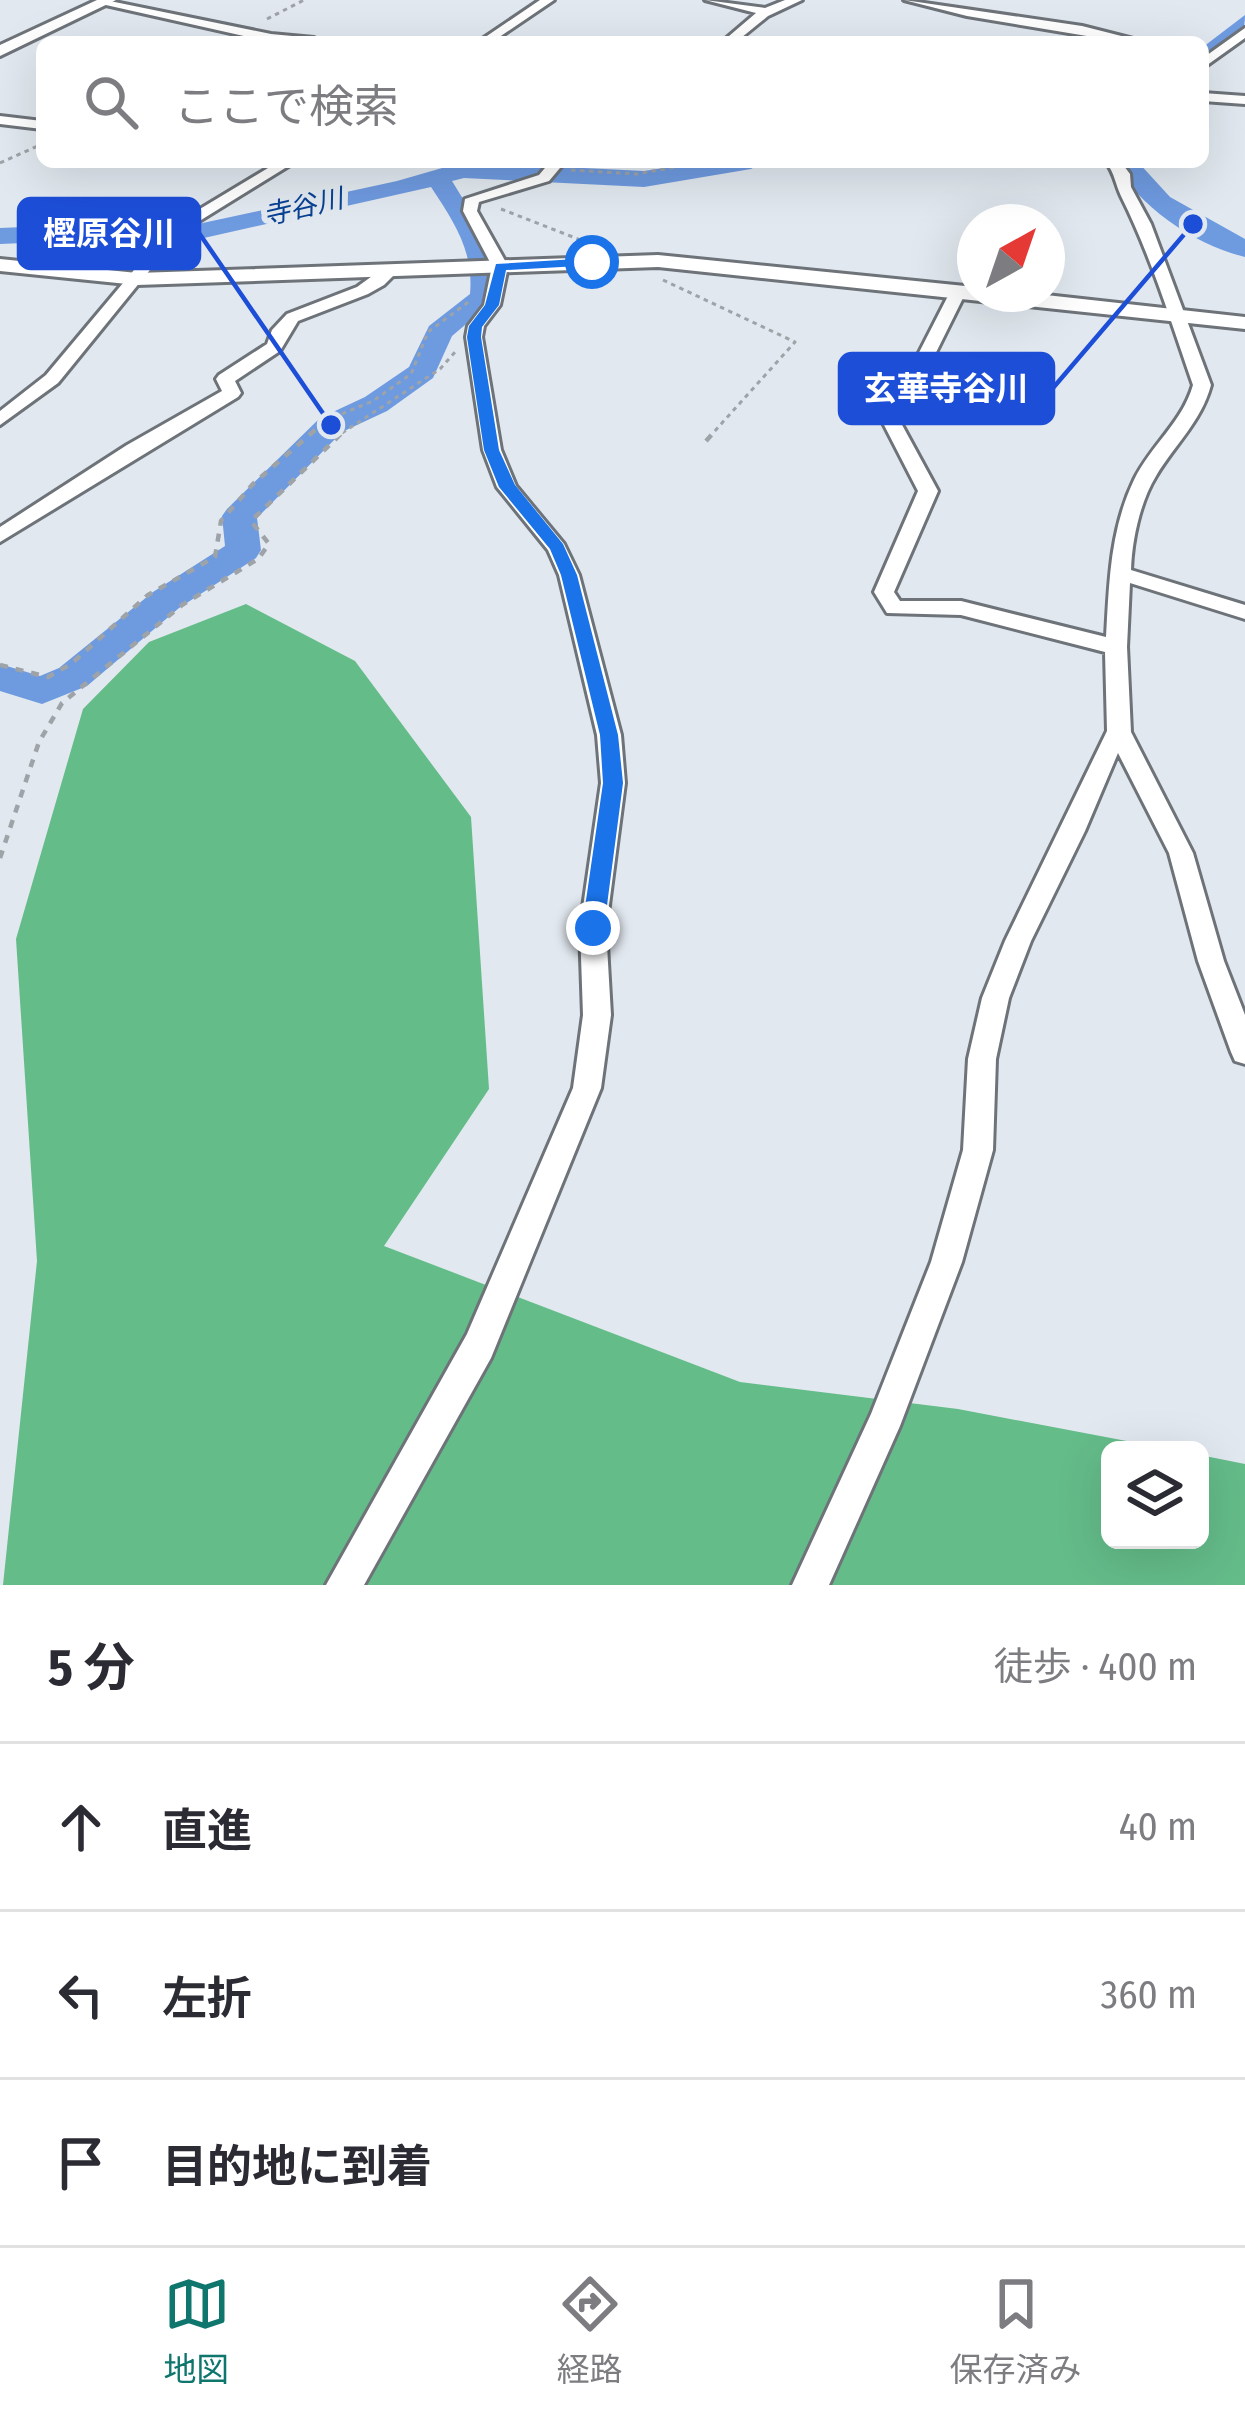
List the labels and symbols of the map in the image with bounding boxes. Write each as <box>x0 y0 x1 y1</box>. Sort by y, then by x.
water label: 寺谷川 <box>260 182 349 232</box>
callout: 樫原谷川 <box>19 199 199 268</box>
north arrow <box>957 204 1065 312</box>
text: 樫原谷川 <box>43 214 175 254</box>
route start <box>565 235 619 289</box>
callout: 玄華寺谷川 <box>840 354 1053 423</box>
text: 玄華寺谷川 <box>864 369 1029 409</box>
route end <box>566 901 620 955</box>

